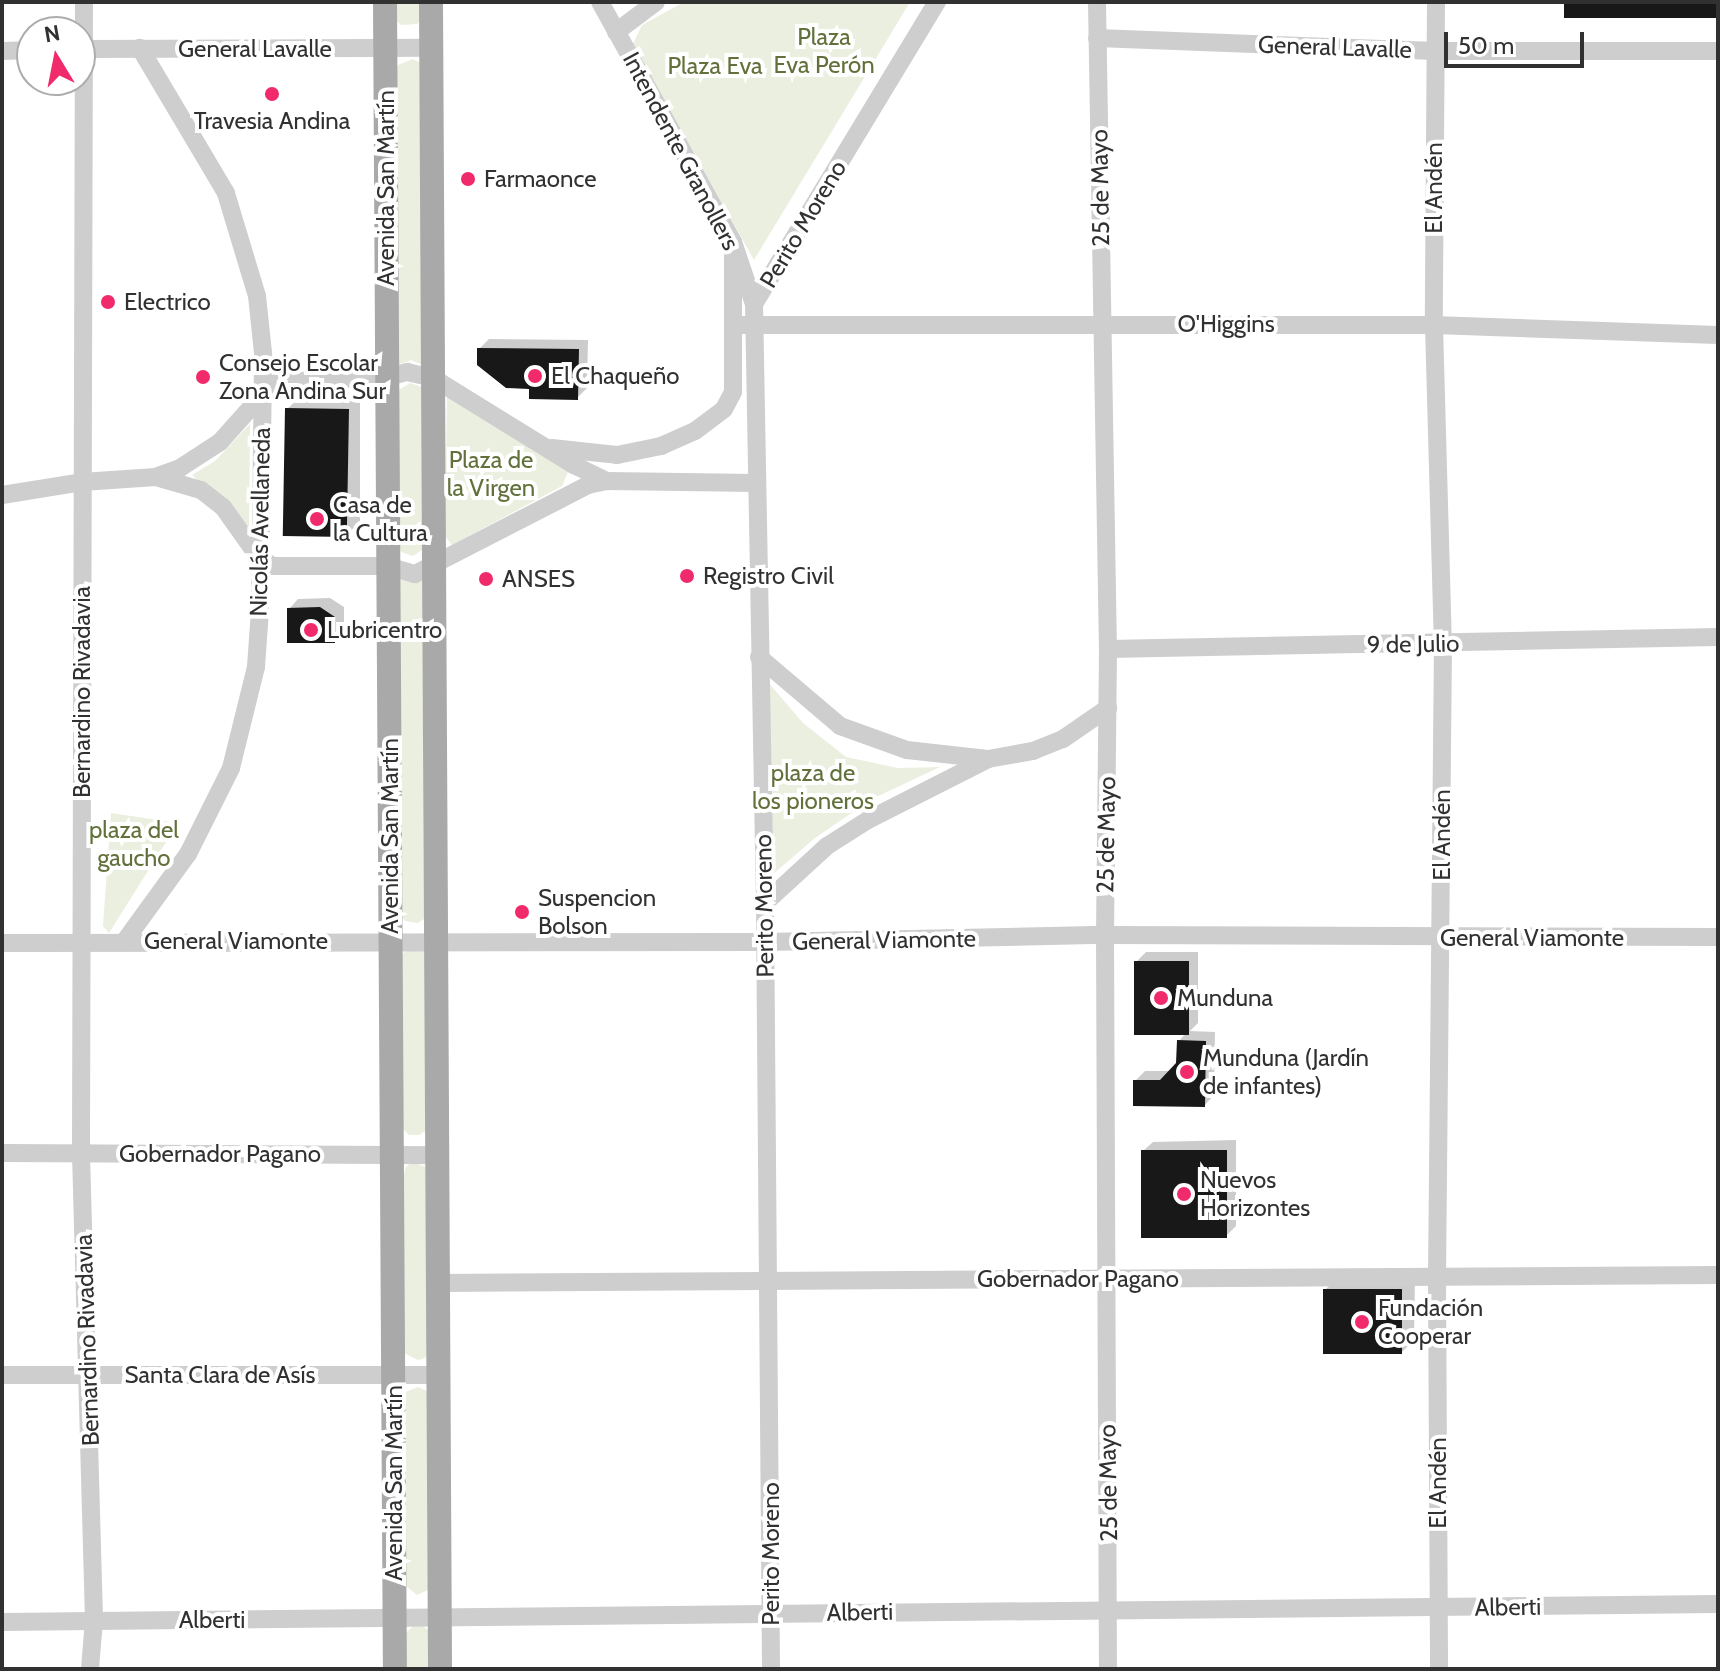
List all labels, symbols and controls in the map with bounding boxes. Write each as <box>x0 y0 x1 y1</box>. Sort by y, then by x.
north arrow <box>16 16 96 96</box>
scale bar <box>1448 16 1588 66</box>
text: N <box>42 19 62 48</box>
park label: Plaza Eva Perón <box>773 23 875 79</box>
street label: General Lavalle <box>1258 30 1412 64</box>
text: 50 m <box>1458 31 1514 60</box>
street label: General Lavalle <box>178 35 332 63</box>
street label: Intendente Granollers <box>617 47 745 255</box>
park label: Plaza Eva <box>667 52 763 80</box>
marker: Travesia Andina <box>263 85 281 103</box>
street label: Avenida San Martín <box>372 90 400 286</box>
place label: Travesia Andina <box>194 107 350 135</box>
street label: 25 de Mayo <box>1085 129 1115 247</box>
street label: El Andén <box>1420 142 1448 234</box>
street label: Perito Moreno <box>754 155 852 293</box>
place label: Farmaonce <box>484 165 596 193</box>
marker: Farmaonce <box>459 170 477 188</box>
place label: Electrico <box>124 288 211 316</box>
marker: Electrico <box>99 293 117 311</box>
street label: O'Higgins <box>1177 310 1275 338</box>
place label: Consejo Escolar Zona Andina Sur <box>219 349 386 405</box>
place label: El Chaqueño <box>551 362 680 390</box>
marker: El Chaqueño <box>526 367 544 385</box>
marker: Consejo Escolar Zona Andina Sur <box>194 368 212 386</box>
street label: Nicolás Avellaneda <box>244 427 276 617</box>
park label: Plaza de la Virgen <box>447 446 535 502</box>
place label: Casa de la Cultura <box>333 491 428 547</box>
marker: Casa de la Cultura <box>308 510 326 528</box>
place label: Registro Civil <box>703 562 834 590</box>
place label: ANSES <box>502 565 575 593</box>
marker: Registro Civil <box>678 567 696 585</box>
marker: ANSES <box>477 570 495 588</box>
street label: Bernardino Rivadavia <box>68 586 96 798</box>
place label: Lubricentro <box>327 616 442 644</box>
marker: Lubricentro <box>302 621 320 639</box>
street label: 9 de Julio <box>1367 629 1459 659</box>
street label: Avenida San Martín <box>376 738 404 934</box>
park label: plaza de los pioneros <box>752 759 874 815</box>
street label: 25 de Mayo <box>1091 776 1121 894</box>
street label: El Andén <box>1428 789 1456 881</box>
park label: plaza del gaucho <box>89 816 179 872</box>
street label: Perito Moreno <box>748 834 780 978</box>
place label: Suspencion Bolson <box>538 884 656 940</box>
marker: Suspencion Bolson <box>513 903 531 921</box>
street label: General Viamonte <box>792 924 976 956</box>
street label: General Viamonte <box>1440 924 1624 952</box>
street label: General Viamonte <box>144 927 328 955</box>
place label: Munduna <box>1177 984 1273 1012</box>
marker: Munduna <box>1152 989 1170 1007</box>
place label: Munduna (Jardín de infantes) <box>1203 1044 1369 1100</box>
marker: Munduna (Jardín de infantes) <box>1178 1063 1196 1081</box>
street label: Gobernador Pagano <box>119 1140 321 1168</box>
place label: Nuevos Horizontes <box>1200 1166 1310 1222</box>
marker: Nuevos Horizontes <box>1175 1185 1193 1203</box>
street label: Bernardino Rivadavia <box>69 1233 105 1447</box>
street label: Gobernador Pagano <box>977 1265 1179 1293</box>
place label: Fundación Cooperar <box>1378 1294 1483 1350</box>
marker: Fundación Cooperar <box>1353 1313 1371 1331</box>
street label: Santa Clara de Asís <box>125 1361 315 1389</box>
street label: Avenida San Martín <box>380 1385 408 1581</box>
street label: 25 de Mayo <box>1093 1424 1123 1542</box>
street label: El Andén <box>1424 1437 1452 1529</box>
street label: Perito Moreno <box>757 1482 785 1626</box>
street label: Alberti <box>1474 1592 1542 1622</box>
street label: Alberti <box>826 1597 894 1627</box>
street label: Alberti <box>179 1606 245 1634</box>

